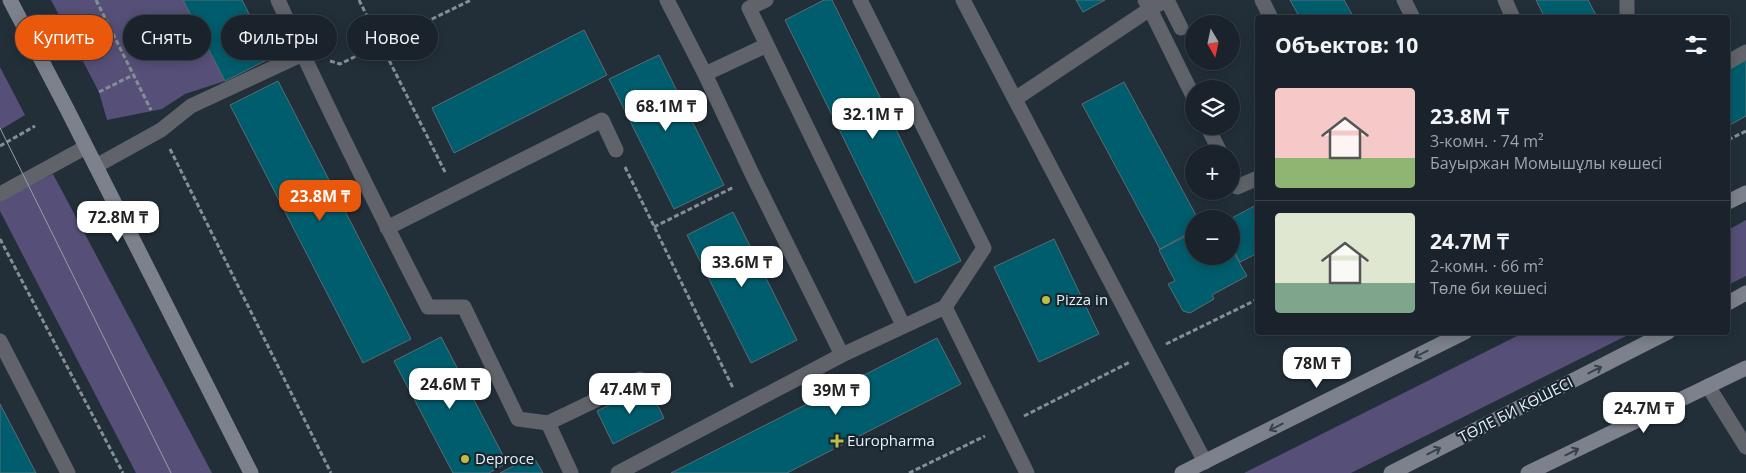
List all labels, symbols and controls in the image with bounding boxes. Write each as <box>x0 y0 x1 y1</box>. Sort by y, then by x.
chip: Купить <box>15 15 113 60</box>
chip: Снять <box>123 15 211 60</box>
chip: Фильтры <box>221 15 337 60</box>
chip: Новое <box>347 15 438 60</box>
north arrow <box>1185 15 1240 70</box>
map controls <box>1185 15 1240 265</box>
text: Объектов: 10 <box>1275 31 1418 59</box>
icon: filters <box>1682 31 1710 59</box>
button: layers <box>1185 80 1240 135</box>
pin: 68.1M ₸ <box>620 90 712 132</box>
text: 68.1M ₸ <box>636 95 696 117</box>
pin: 32.1M ₸ <box>827 98 919 140</box>
text: 23.8M ₸ <box>1430 102 1509 130</box>
text: 32.1M ₸ <box>843 103 903 125</box>
icon: home <box>1315 108 1375 168</box>
text: 3-комн. · 74 m² <box>1430 130 1544 152</box>
button: + <box>1185 145 1240 200</box>
text: Бауыржан Момышұлы көшесі <box>1430 152 1662 174</box>
pin: 23.8M ₸ <box>274 180 366 222</box>
text: 23.8M ₸ <box>290 185 350 207</box>
pin: 72.8M ₸ <box>72 200 164 243</box>
text: 72.8M ₸ <box>88 206 148 228</box>
button: − <box>1185 210 1240 265</box>
text: 24.7M ₸ <box>1430 227 1509 255</box>
icon: home <box>1315 233 1375 293</box>
pin: 33.6M ₸ <box>696 246 788 288</box>
text: 33.6M ₸ <box>712 251 772 273</box>
text: 2-комн. · 66 m² <box>1430 255 1544 277</box>
text: Төле би көшесі <box>1430 277 1547 299</box>
place label: Pizza in <box>1056 289 1108 309</box>
marker: Pizza in <box>1040 294 1052 306</box>
pin: 78M ₸ <box>1282 346 1352 389</box>
one-way arrow <box>1414 350 1429 359</box>
text: 78M ₸ <box>1294 352 1340 374</box>
one-way arrow <box>1587 365 1602 374</box>
pin: 24.6M ₸ <box>404 368 496 410</box>
pin: 47.4M ₸ <box>584 372 676 415</box>
street label: ТӨЛЕ БИ КӨШЕСІ <box>1455 372 1576 447</box>
text: 24.6M ₸ <box>420 373 480 395</box>
pin: 39M ₸ <box>801 374 871 416</box>
text: 47.4M ₸ <box>600 378 660 400</box>
text: 39M ₸ <box>813 379 859 401</box>
pin: 24.7M ₸ <box>1598 392 1690 434</box>
text: 24.7M ₸ <box>1614 397 1674 419</box>
one-way arrow <box>1268 422 1283 432</box>
place label: Europharma <box>847 430 935 450</box>
marker: Europharma <box>831 435 843 447</box>
one-way arrow <box>1426 446 1441 455</box>
one-way arrow <box>1564 447 1579 456</box>
place label: Deproce <box>475 448 534 468</box>
marker: Deproce <box>459 453 471 465</box>

